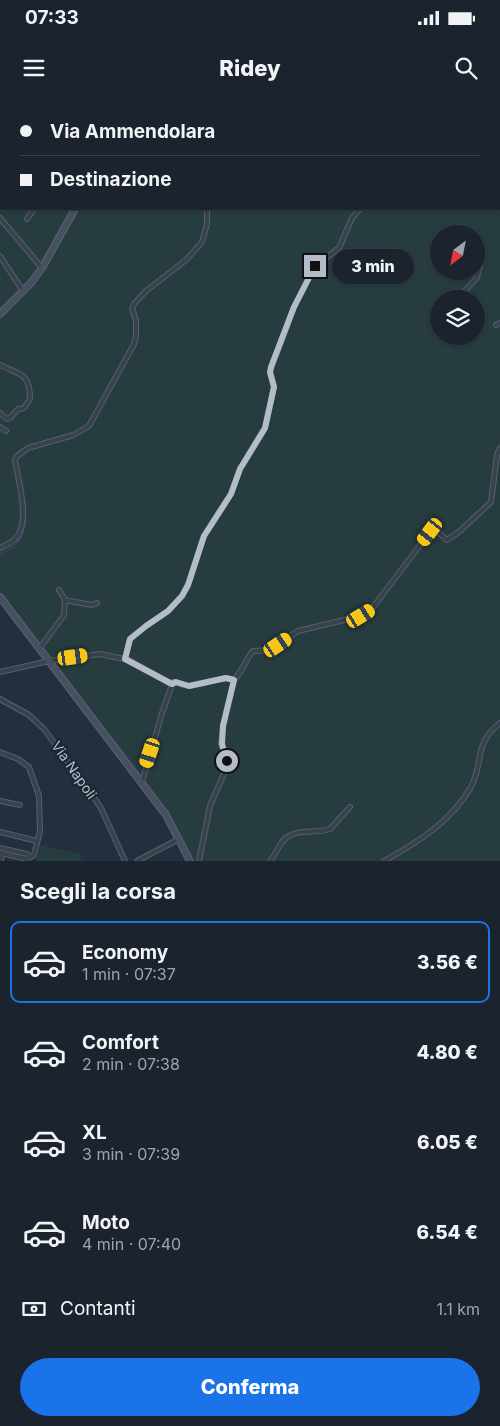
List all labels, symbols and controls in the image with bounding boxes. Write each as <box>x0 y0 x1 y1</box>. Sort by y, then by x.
text: 07:33 <box>25 6 79 29</box>
icon: menu <box>20 54 48 82</box>
icon: search <box>452 54 480 82</box>
text: Ridey <box>219 55 281 81</box>
text: Via Ammendolara <box>50 120 215 143</box>
text: Destinazione <box>50 168 171 191</box>
north arrow <box>430 225 485 280</box>
map controls <box>430 225 485 345</box>
callout: 3 min <box>332 248 415 284</box>
route end <box>304 255 326 277</box>
text: 3 min <box>351 256 395 276</box>
button: layers <box>430 290 485 345</box>
car <box>414 516 445 548</box>
car <box>344 602 377 630</box>
car <box>261 630 294 660</box>
car <box>57 647 88 667</box>
car <box>138 736 161 770</box>
street label: Via Napoli <box>48 737 101 802</box>
route start <box>216 750 238 772</box>
text: Scegli la corsa <box>20 878 176 904</box>
icon: car <box>22 940 67 985</box>
text: Economy <box>82 941 168 964</box>
text: 3.56 € <box>417 951 478 974</box>
text: 1 min · 07:37 <box>82 964 176 984</box>
icon: car <box>22 1030 67 1075</box>
text: Comfort <box>82 1031 159 1054</box>
text: 4.80 € <box>416 1041 478 1064</box>
text: 2 min · 07:38 <box>82 1054 180 1074</box>
icon: car <box>22 1120 67 1165</box>
text: XL <box>82 1121 107 1144</box>
text: 6.05 € <box>417 1131 478 1154</box>
text: 3 min · 07:39 <box>82 1144 180 1164</box>
icon: car <box>22 1210 67 1255</box>
text: Moto <box>82 1211 130 1234</box>
text: 6.54 € <box>417 1221 478 1244</box>
text: 4 min · 07:40 <box>82 1234 181 1254</box>
icon: cash <box>20 1295 48 1323</box>
text: Contanti <box>60 1297 136 1320</box>
text: 1.1 km <box>436 1299 480 1319</box>
button: Conferma <box>20 1358 480 1416</box>

